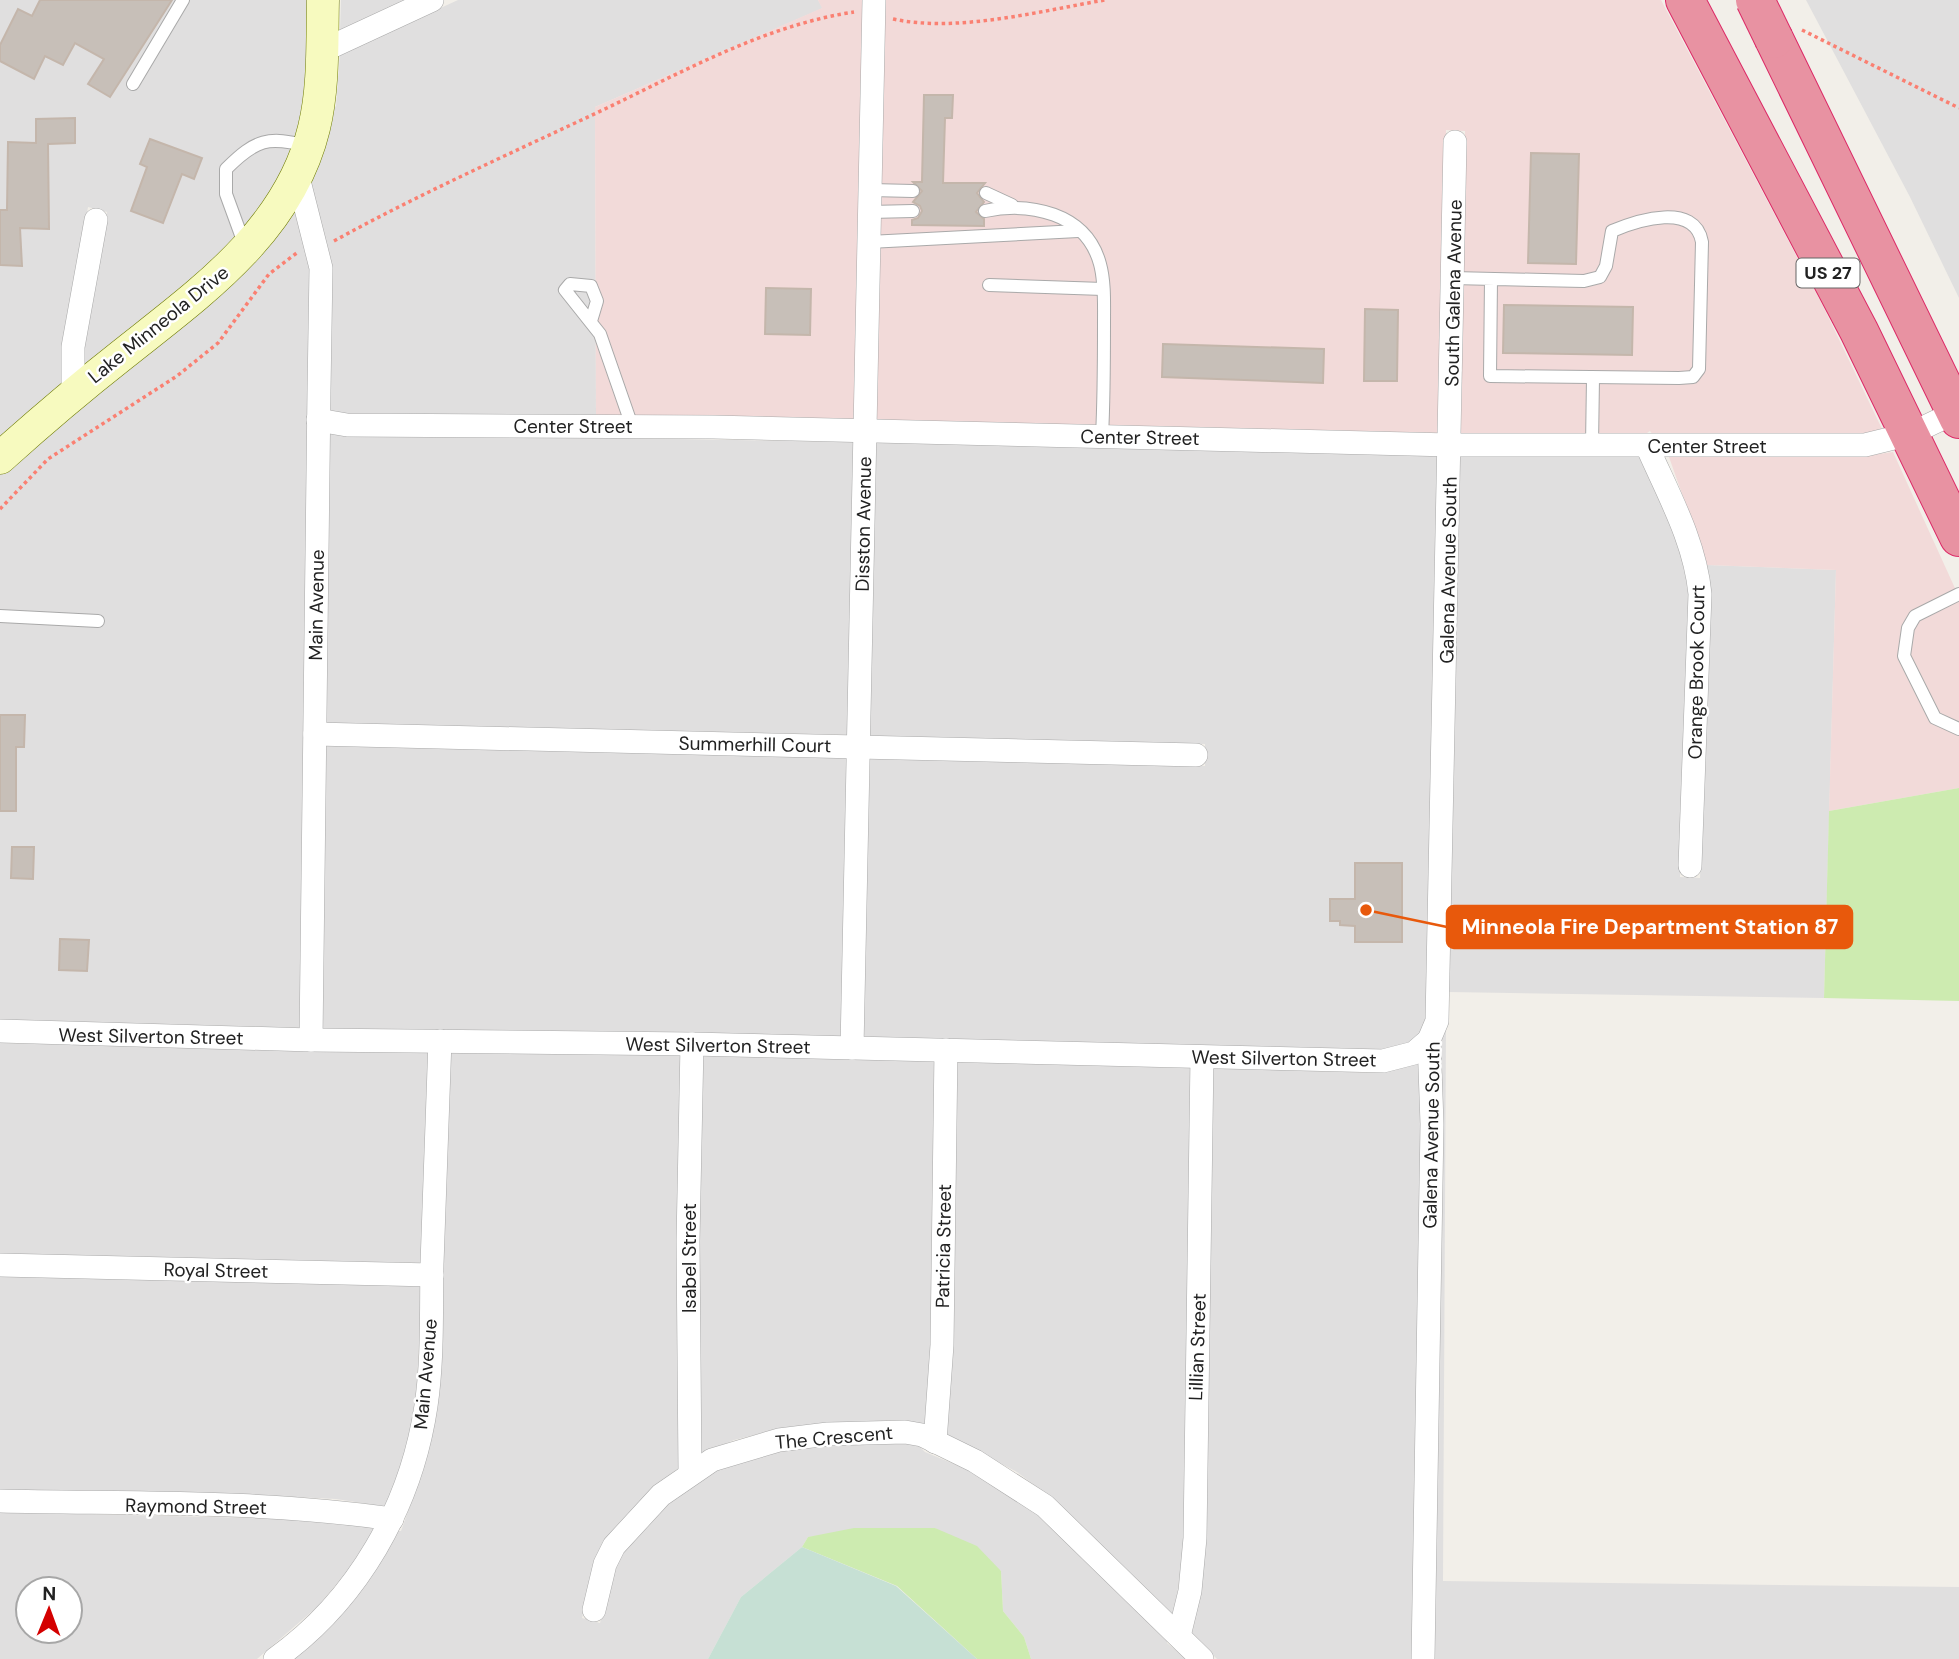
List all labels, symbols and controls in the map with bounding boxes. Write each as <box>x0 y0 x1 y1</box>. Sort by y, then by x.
street label: South Galena Avenue <box>1439 199 1468 387</box>
road number: US 27 <box>1797 258 1860 288</box>
street label: Lake Minneola Drive <box>83 260 234 389</box>
street label: Center Street <box>513 414 633 439</box>
street label: Center Street <box>1080 424 1200 451</box>
street label: Center Street <box>1647 434 1767 459</box>
street label: Disston Avenue <box>850 456 877 592</box>
street label: Galena Avenue South <box>1434 476 1463 664</box>
street label: Main Avenue <box>303 549 330 661</box>
street label: Orange Brook Court <box>1682 585 1711 760</box>
street label: Summerhill Court <box>678 731 832 758</box>
callout: Minneola Fire Department Station 87 <box>1447 906 1852 948</box>
text: Minneola Fire Department Station 87 <box>1462 913 1838 941</box>
street label: West Silverton Street <box>58 1022 244 1051</box>
street label: West Silverton Street <box>625 1031 811 1060</box>
street label: Galena Avenue South <box>1417 1041 1446 1229</box>
street label: West Silverton Street <box>1191 1044 1377 1073</box>
street label: Patricia Street <box>930 1184 957 1308</box>
street label: Isabel Street <box>677 1203 702 1313</box>
street label: Royal Street <box>163 1257 269 1284</box>
street label: Lillian Street <box>1183 1293 1212 1401</box>
street label: Main Avenue <box>408 1317 443 1431</box>
street label: The Crescent <box>774 1420 894 1455</box>
street label: Raymond Street <box>125 1493 267 1520</box>
north arrow <box>14 1575 84 1645</box>
text: N <box>42 1581 56 1606</box>

